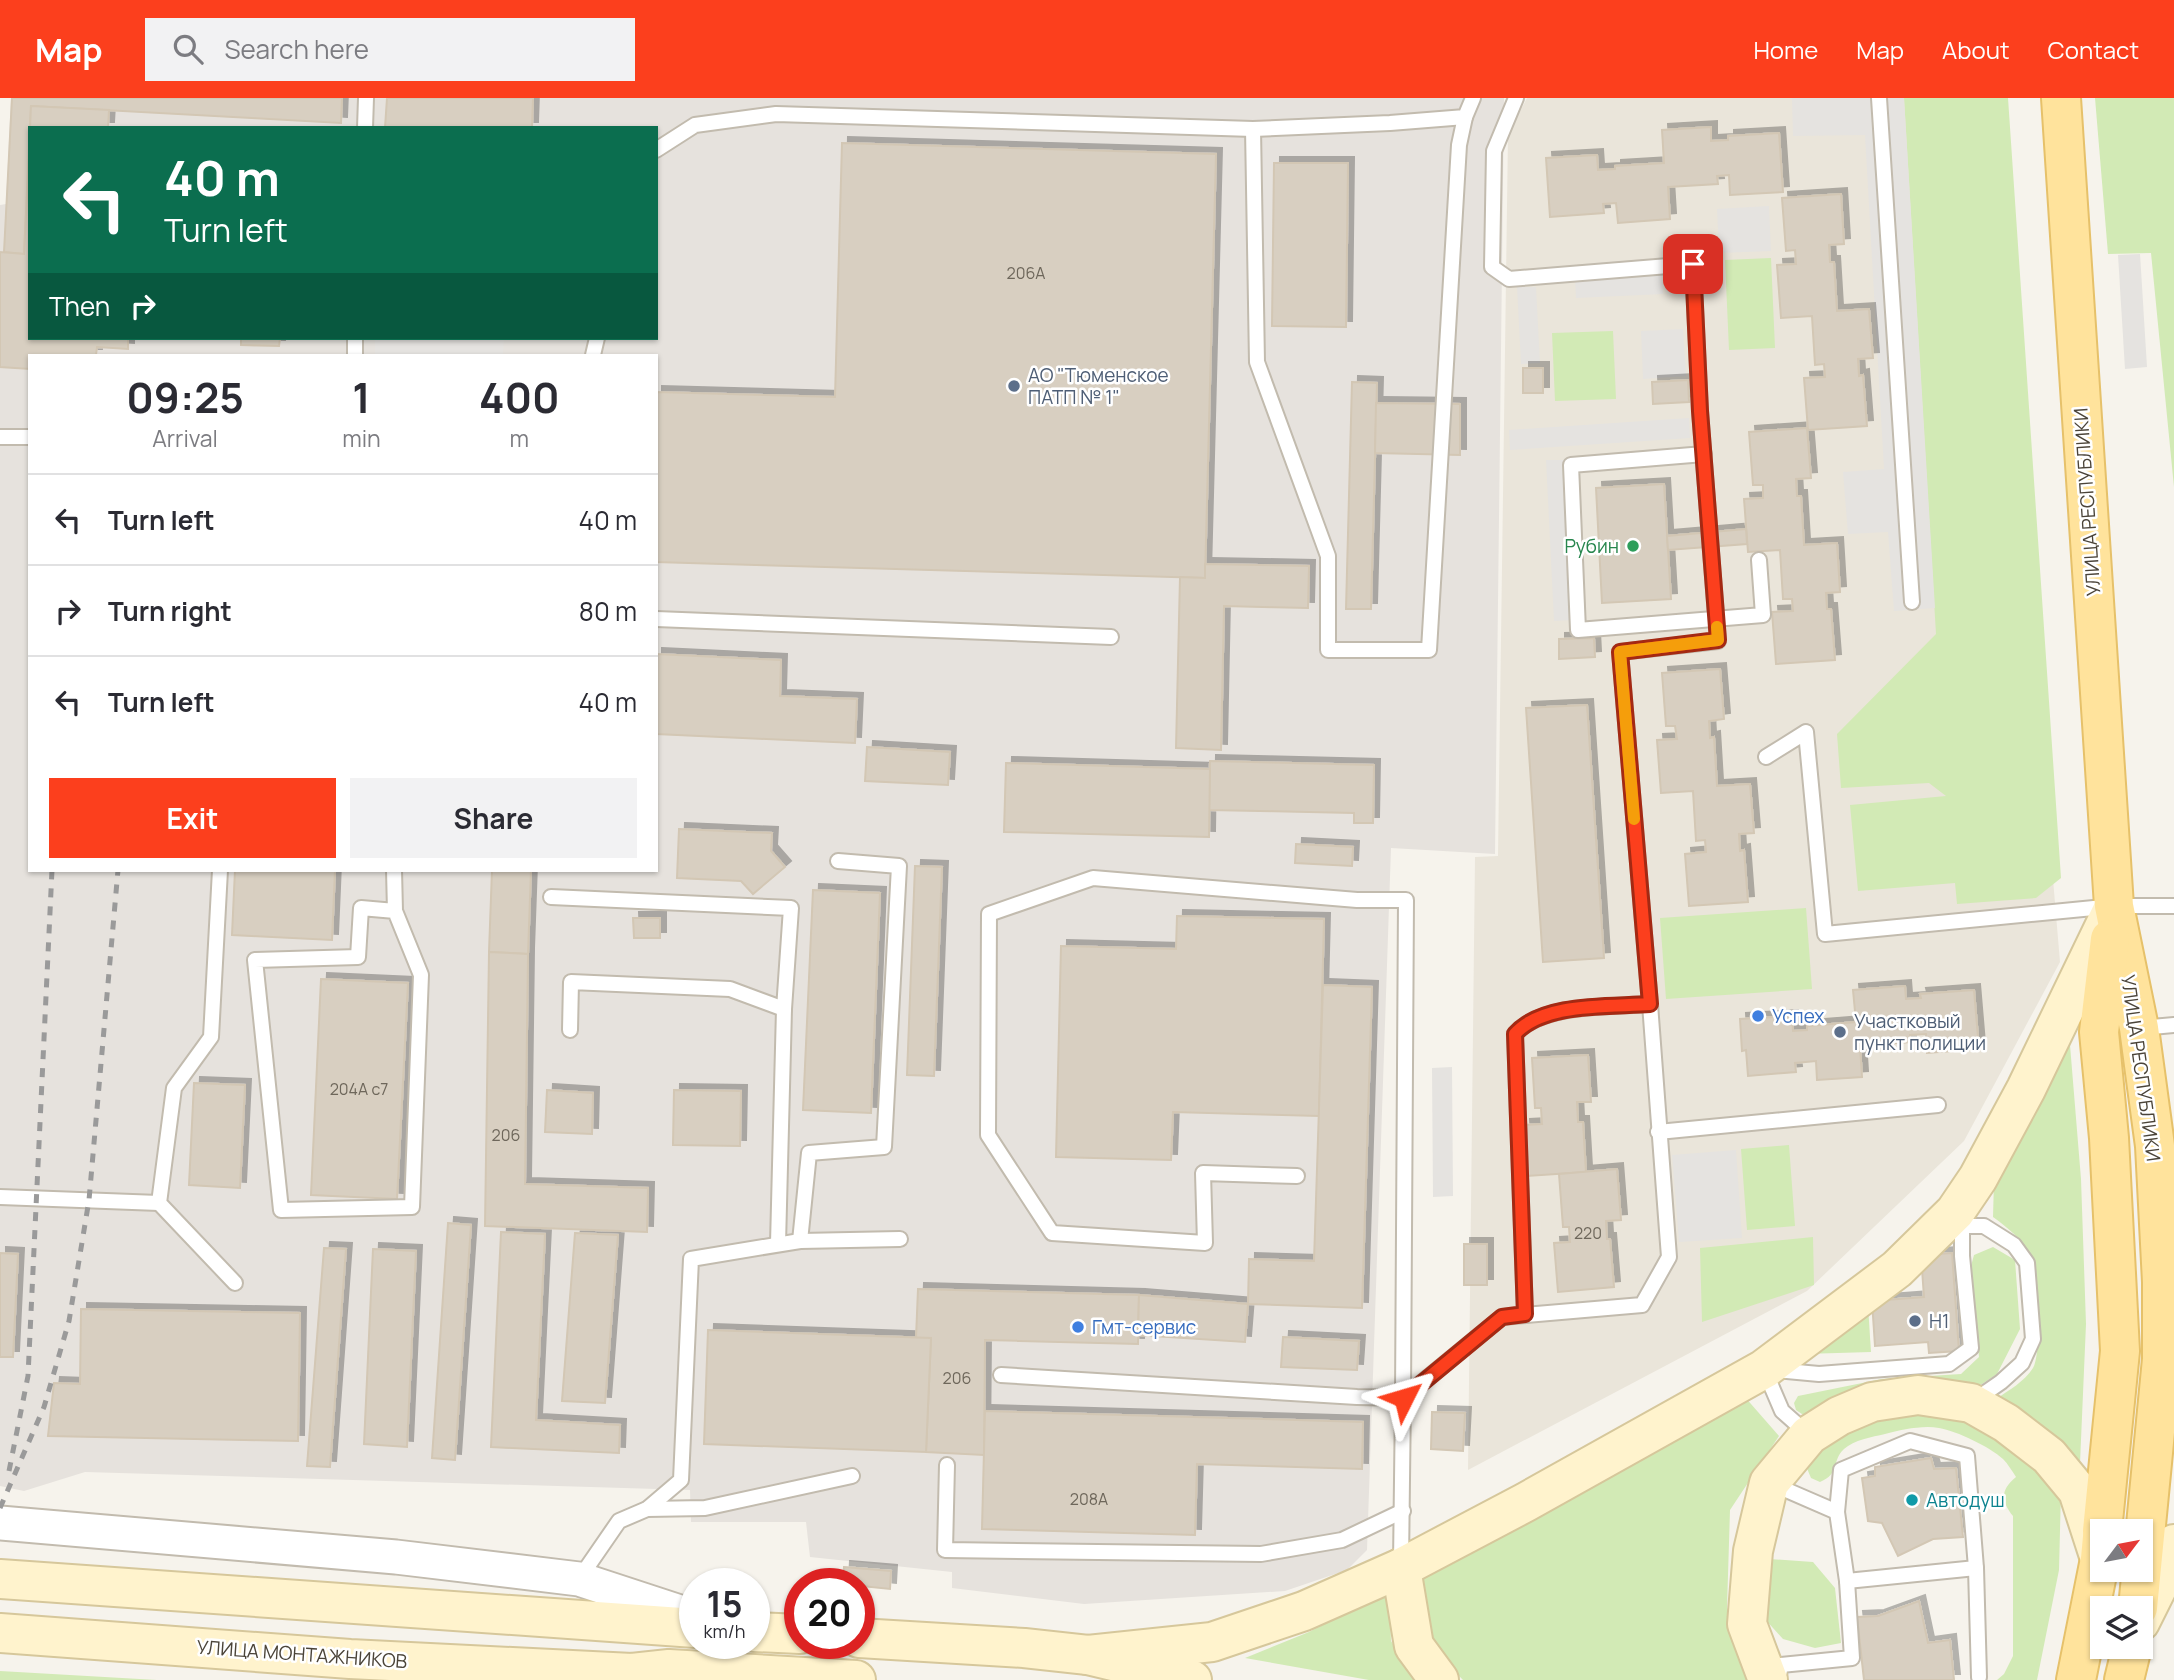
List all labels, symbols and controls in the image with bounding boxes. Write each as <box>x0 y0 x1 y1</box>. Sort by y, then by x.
search box <box>145 18 635 81</box>
text: Map <box>35 27 103 72</box>
icon: search <box>169 30 207 68</box>
text: Search here <box>225 31 369 67</box>
text: Home <box>1753 33 1818 66</box>
text: Map <box>1856 33 1904 66</box>
text: About <box>1942 33 2010 66</box>
text: Contact <box>2048 33 2139 66</box>
text: 40 m <box>164 144 280 211</box>
icon: left <box>49 154 140 245</box>
text: Turn left <box>164 208 288 252</box>
pin <box>1663 234 1723 294</box>
icon: arrive <box>1674 245 1712 283</box>
house number: 206А <box>1007 262 1045 284</box>
icon: right <box>124 287 162 325</box>
text: Then <box>49 288 110 324</box>
place label: АО "Тюменское ПАТП № 1" <box>1028 362 1169 410</box>
text: 09:25 <box>126 368 244 426</box>
text: 1 <box>352 368 371 426</box>
text: 400 <box>479 368 560 426</box>
marker: АО "Тюменское ПАТП № 1" <box>1006 378 1022 394</box>
street label: УЛИЦА РЕСПУБЛИКИ <box>2067 407 2107 597</box>
text: Arrival <box>152 422 218 454</box>
text: min <box>342 422 381 454</box>
text: m <box>510 422 529 454</box>
icon: left <box>49 501 87 539</box>
text: Turn left <box>108 502 215 538</box>
text: 40 m <box>579 502 637 538</box>
place label: Рубин <box>1564 533 1619 559</box>
marker: Рубин <box>1625 538 1641 554</box>
icon: right <box>49 592 87 630</box>
text: Turn right <box>108 593 232 629</box>
text: 80 m <box>579 593 637 629</box>
icon: left <box>49 683 87 721</box>
text: Turn left <box>108 684 215 720</box>
text: 40 m <box>579 684 637 720</box>
button: Exit <box>49 778 336 858</box>
button: Share <box>350 778 637 858</box>
street label: УЛИЦА РЕСПУБЛИКИ <box>2115 973 2167 1163</box>
place label: Успех <box>1772 1003 1824 1029</box>
marker: Успех <box>1750 1008 1766 1024</box>
place label: Участковый пункт полиции <box>1854 1008 1986 1056</box>
marker: Участковый пункт полиции <box>1832 1024 1848 1040</box>
house number: 204А с7 <box>330 1078 388 1100</box>
house number: 206 <box>492 1124 520 1146</box>
house number: 220 <box>1574 1222 1602 1244</box>
place label: Н1 <box>1929 1308 1949 1334</box>
marker: Н1 <box>1907 1313 1923 1329</box>
place label: Гмт-сервис <box>1092 1314 1196 1340</box>
marker: Гмт-сервис <box>1070 1319 1086 1335</box>
position arrow <box>1367 1361 1441 1435</box>
house number: 206 <box>943 1367 971 1389</box>
place label: Автодуш <box>1926 1487 2005 1513</box>
house number: 208А <box>1070 1488 1108 1510</box>
marker: Автодуш <box>1904 1492 1920 1508</box>
north arrow <box>2090 1519 2152 1582</box>
map controls <box>2090 1519 2153 1659</box>
speed limit sign: 20 <box>784 1568 875 1659</box>
text: 15 <box>707 1580 742 1628</box>
button: layers <box>2090 1596 2153 1659</box>
text: km/h <box>704 1619 745 1643</box>
street label: УЛИЦА МОНТАЖНИКОВ <box>196 1634 408 1674</box>

